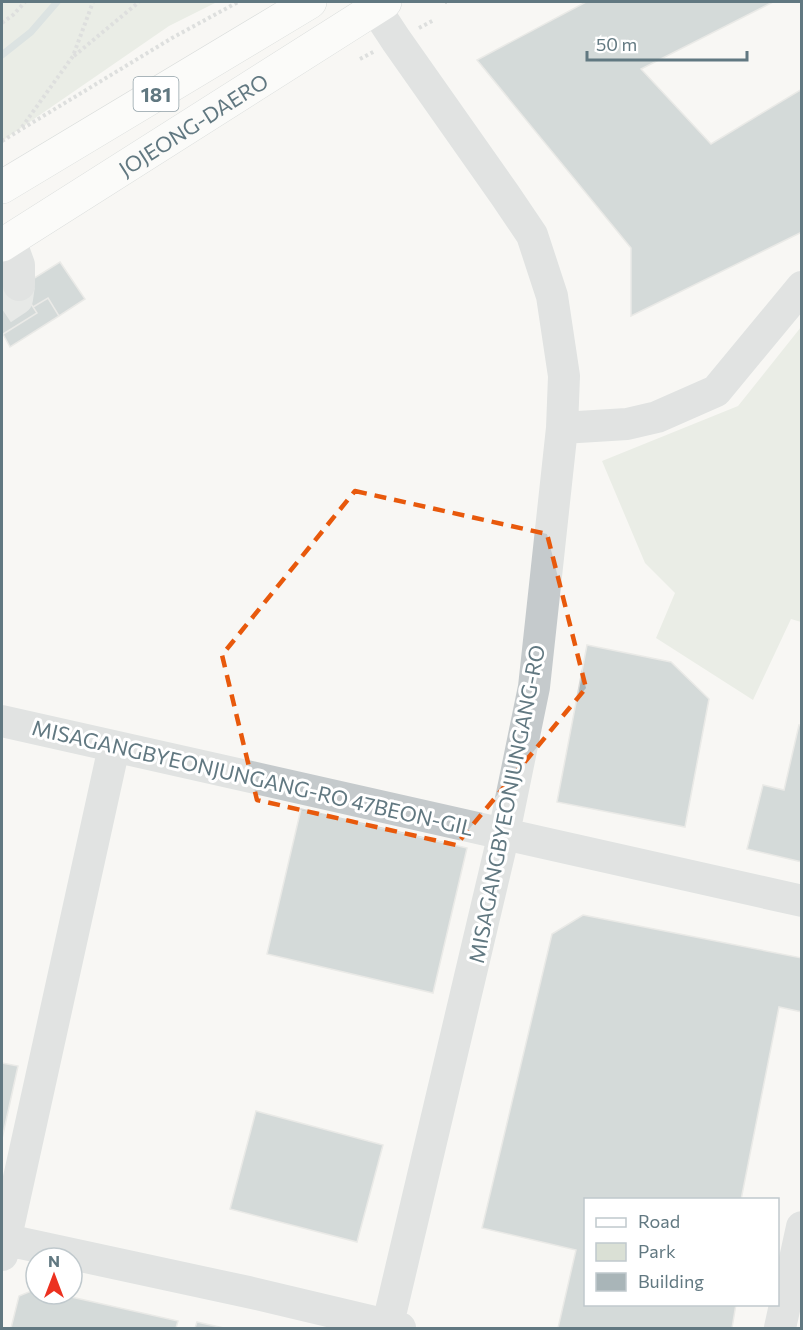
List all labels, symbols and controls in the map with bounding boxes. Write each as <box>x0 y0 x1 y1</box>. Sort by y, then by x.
scale bar <box>587 24 748 62</box>
text: 50 m <box>596 33 637 55</box>
street label: JOJEONG-DAERO <box>114 67 272 181</box>
road number: 181 <box>134 77 178 111</box>
street label: MISAGANGBYEONJUNGANG-RO <box>463 643 549 965</box>
street label: MISAGANGBYEONJUNGANG-RO 47BEON-GIL <box>30 714 476 840</box>
legend <box>584 1198 779 1306</box>
text: Road <box>638 1210 680 1232</box>
text: Park <box>638 1240 676 1262</box>
north arrow <box>24 1246 84 1306</box>
text: N <box>48 1251 60 1270</box>
text: Building <box>638 1270 704 1292</box>

